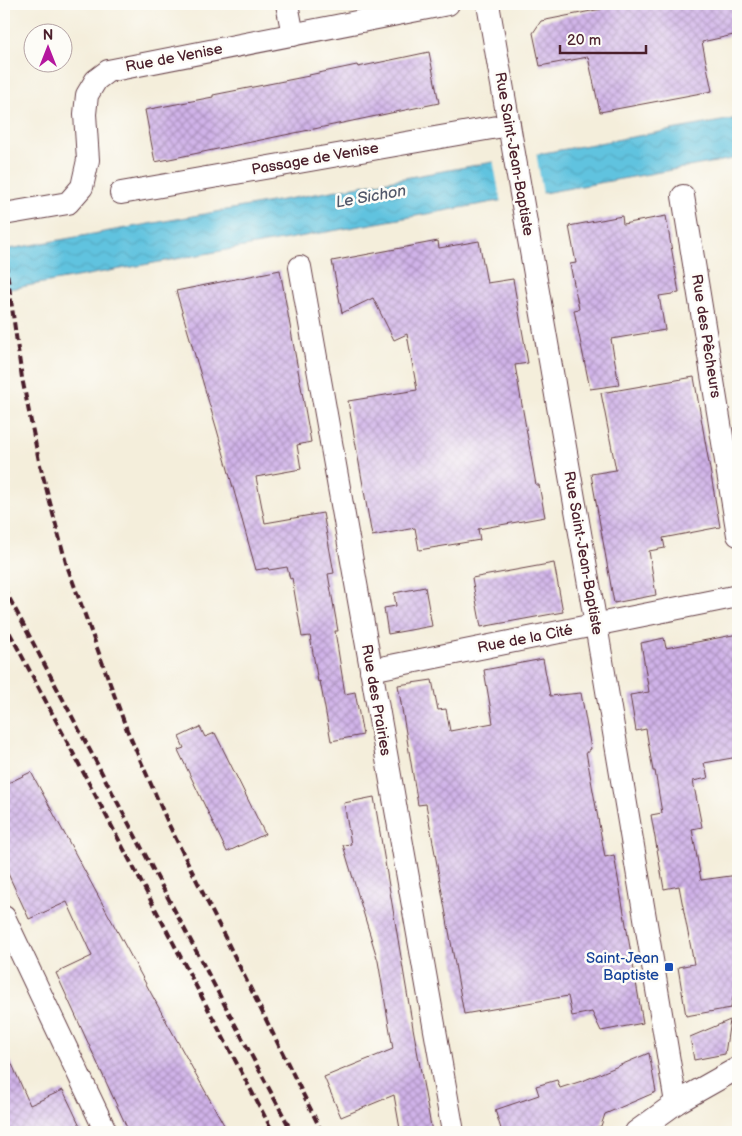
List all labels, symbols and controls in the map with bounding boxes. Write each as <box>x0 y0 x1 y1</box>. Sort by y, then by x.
north arrow <box>22 22 72 72</box>
scale bar <box>560 22 646 54</box>
text: N <box>43 27 53 44</box>
text: 20 m <box>567 31 601 50</box>
street label: Rue de Venise <box>124 39 224 77</box>
street label: Rue Saint-Jean-Baptiste <box>490 71 538 238</box>
street label: Passage de Venise <box>250 138 380 180</box>
water label: Le Sichon <box>334 181 408 213</box>
street label: Rue des Pêcheurs <box>687 273 725 400</box>
street label: Rue Saint-Jean-Baptiste <box>559 470 607 637</box>
street label: Rue de la Cité <box>476 620 574 658</box>
street label: Rue des Prairies <box>357 643 395 758</box>
place label: Saint-Jean Baptiste <box>586 949 659 985</box>
marker: Saint-Jean Baptiste <box>663 961 675 973</box>

